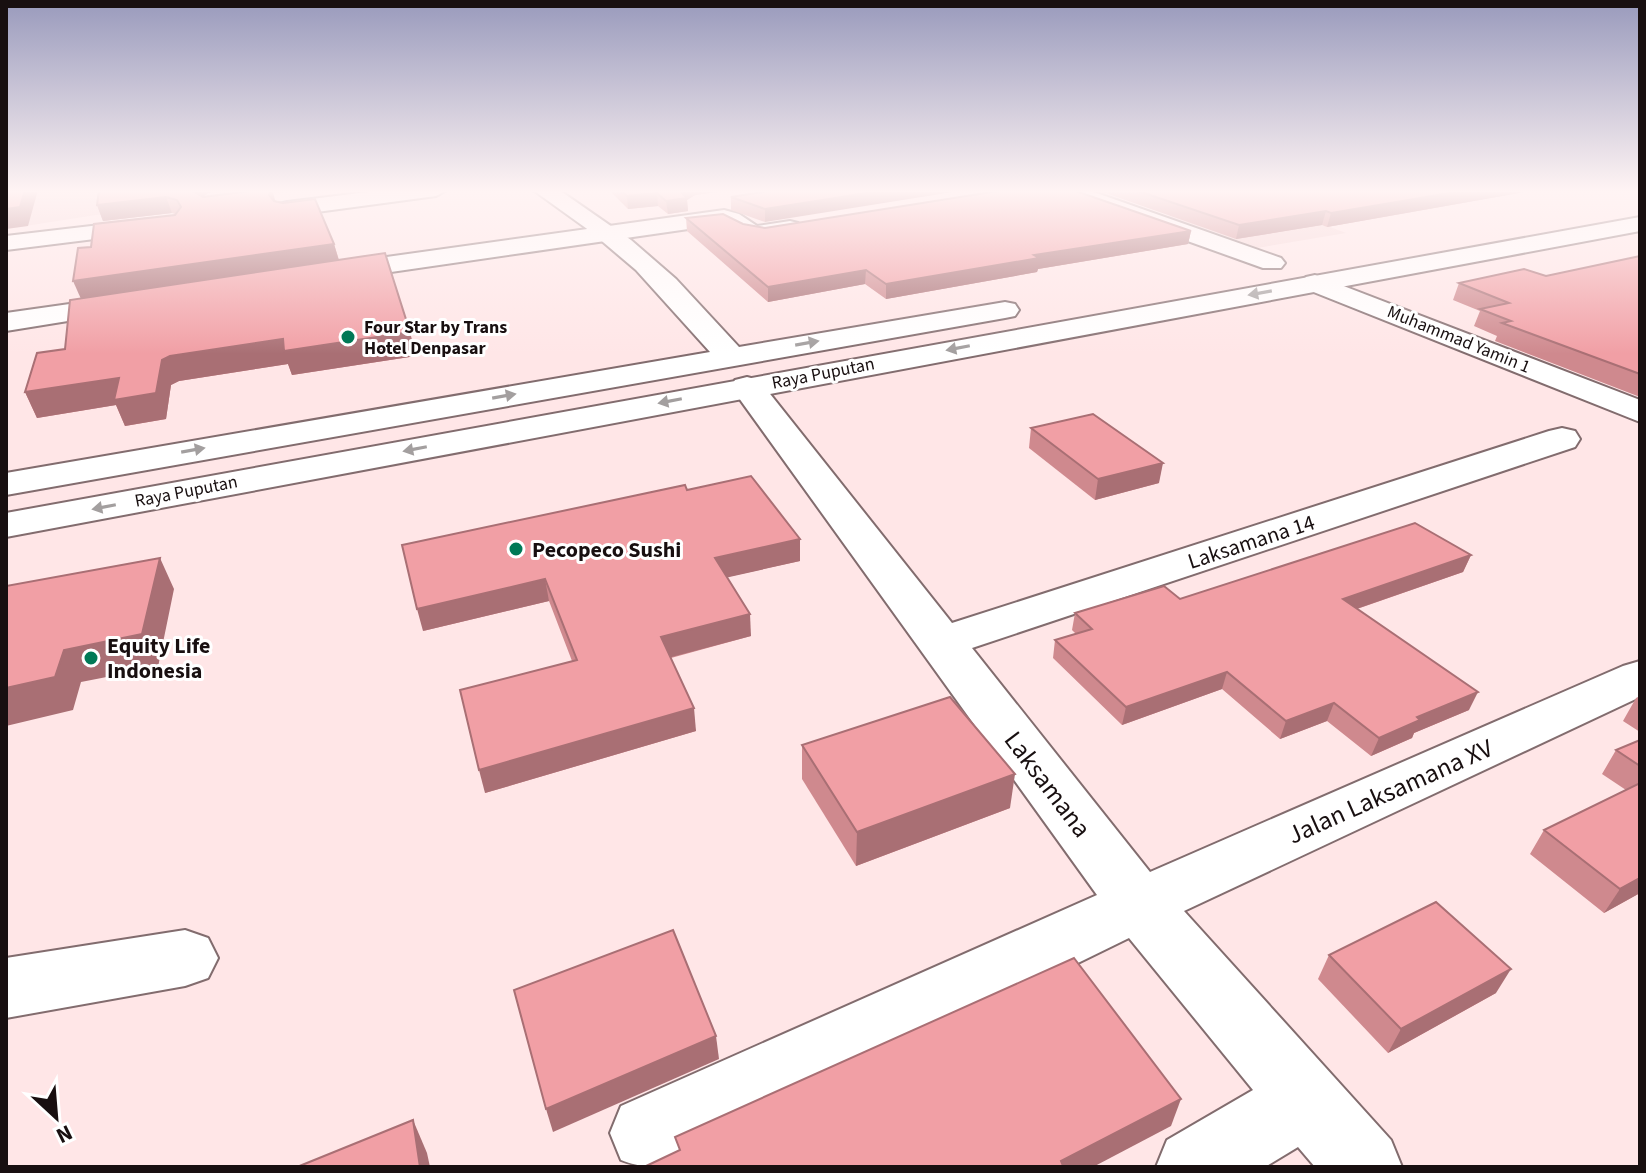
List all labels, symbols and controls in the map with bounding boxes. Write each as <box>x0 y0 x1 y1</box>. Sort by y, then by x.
one-way arrow <box>1247 287 1272 299</box>
street label: Muhammad Yamin 1 <box>1383 299 1534 380</box>
place label: Four Star by Trans Hotel Denpasar <box>364 315 507 361</box>
marker: Four Star by Trans Hotel Denpasar <box>339 328 357 346</box>
one-way arrow <box>795 336 820 348</box>
one-way arrow <box>945 342 970 355</box>
street label: Raya Puputan <box>769 351 877 396</box>
one-way arrow <box>492 389 517 401</box>
one-way arrow <box>658 395 683 407</box>
one-way arrow <box>402 443 427 455</box>
one-way arrow <box>181 444 206 456</box>
street label: Raya Puputan <box>132 469 240 514</box>
one-way arrow <box>91 501 116 513</box>
street label: Laksamana 14 <box>1184 506 1319 578</box>
place label: Pecopeco Sushi <box>532 534 681 566</box>
marker: Pecopeco Sushi <box>507 540 525 558</box>
place label: Equity Life Indonesia <box>107 630 210 687</box>
marker: Equity Life Indonesia <box>82 649 100 667</box>
street label: Laksamana <box>995 723 1100 845</box>
street label: Jalan Laksamana XV <box>1282 729 1499 853</box>
north arrow <box>16 1077 96 1157</box>
text: N <box>51 1116 78 1152</box>

